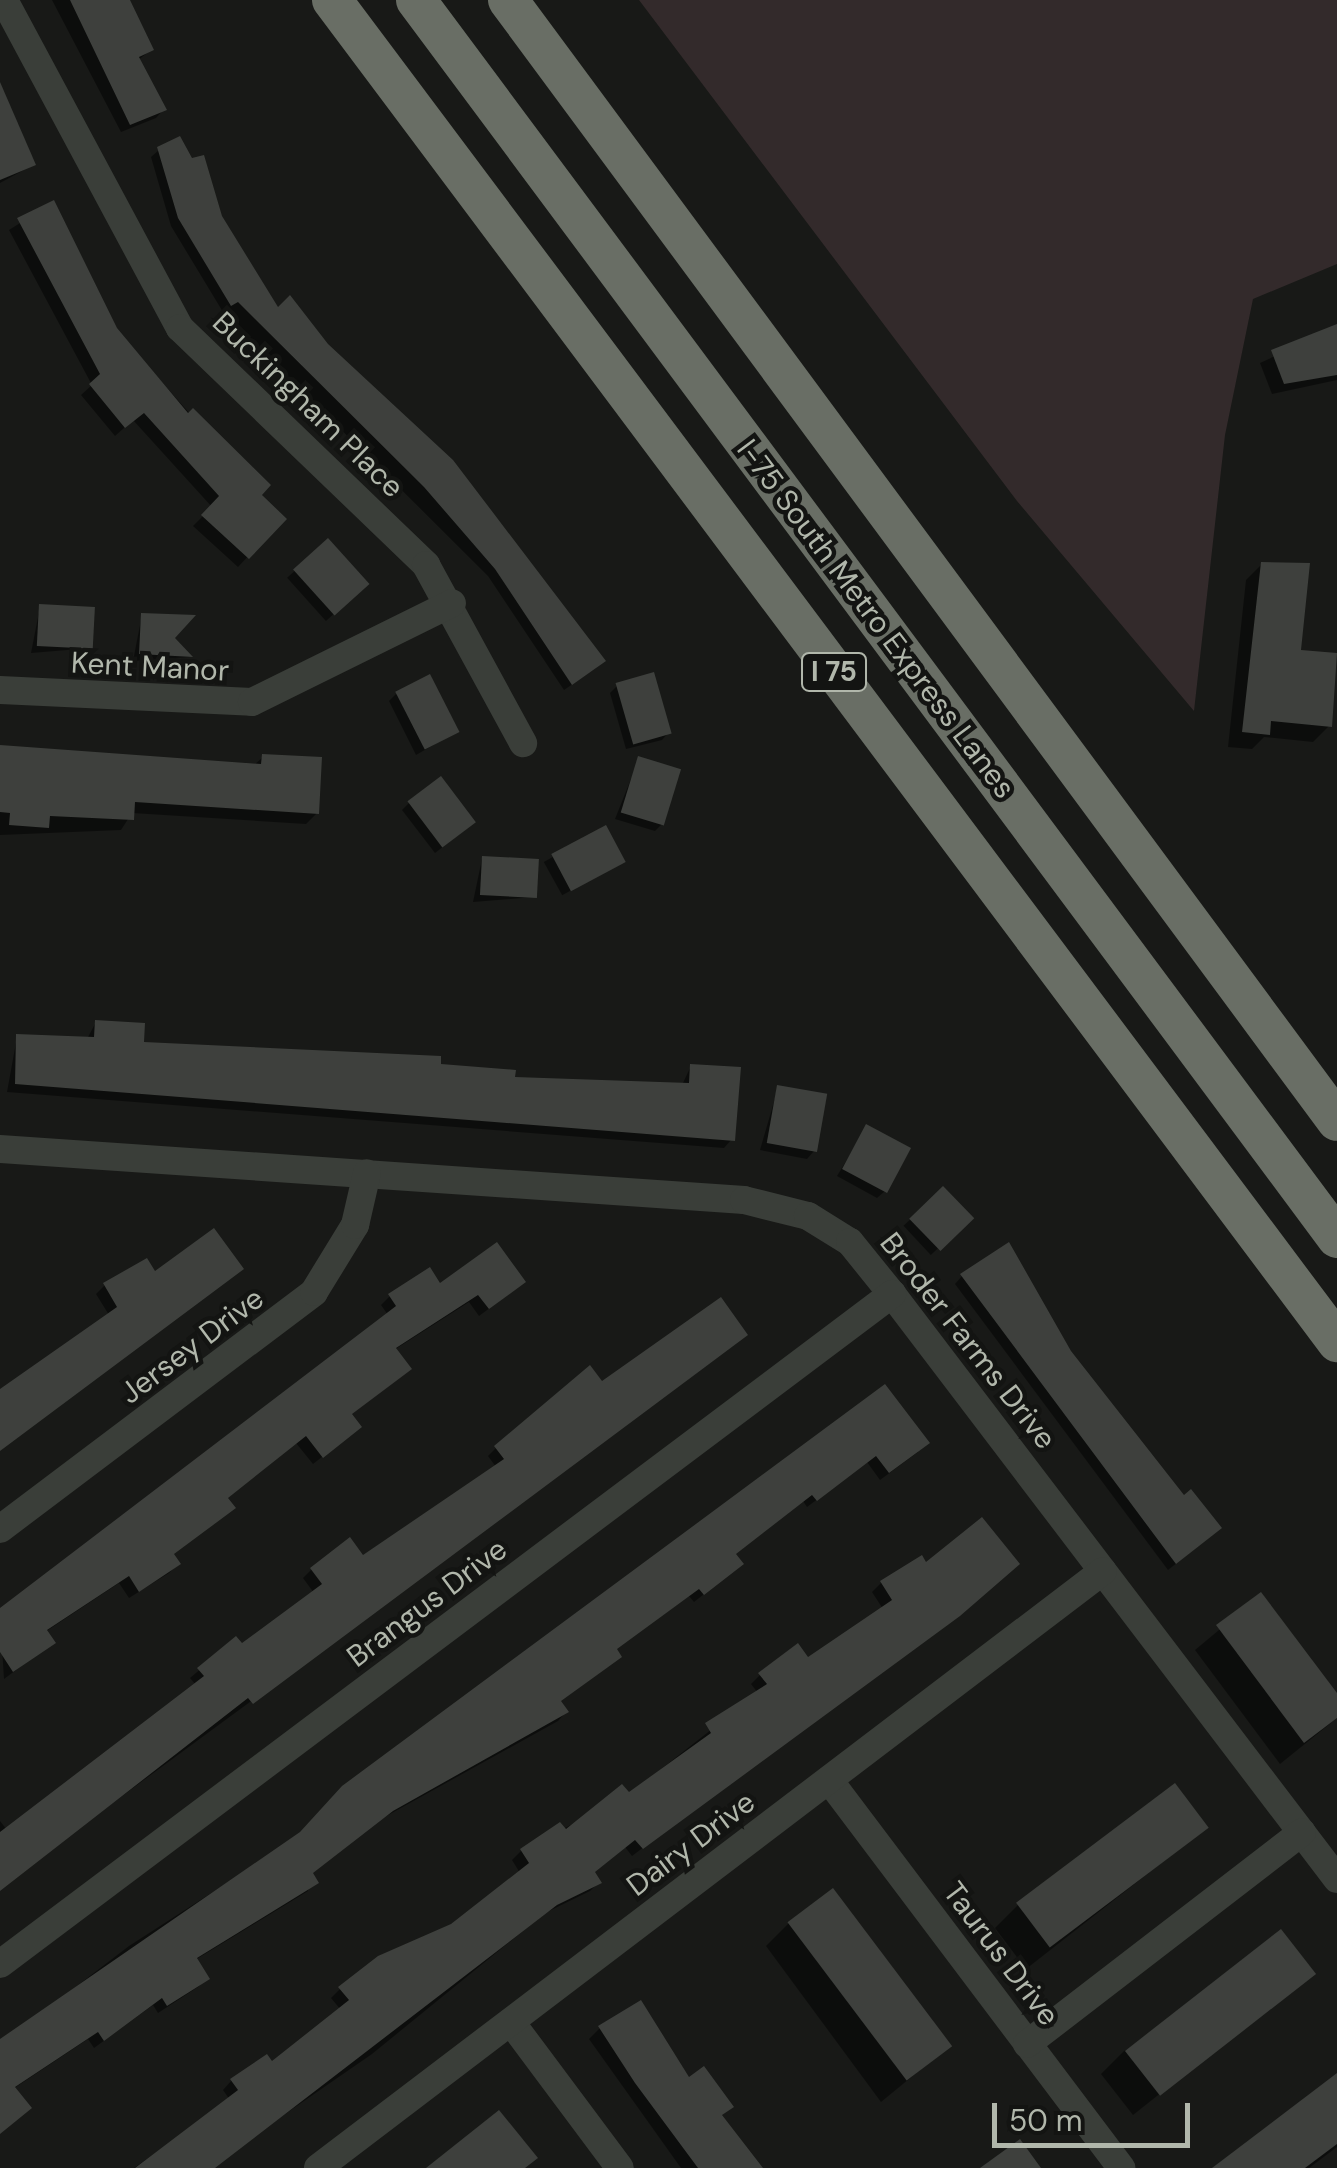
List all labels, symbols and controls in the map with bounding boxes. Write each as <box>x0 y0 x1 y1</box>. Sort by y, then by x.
street label: Buckingham Place <box>205 305 411 505</box>
street label: I-75 South Metro Express Lanes <box>729 433 1023 805</box>
street label: Kent Manor <box>70 645 230 689</box>
road number: I 75 <box>799 649 869 695</box>
street label: Broder Farms Drive <box>872 1226 1064 1456</box>
street label: Jersey Drive <box>113 1280 271 1412</box>
street label: Brangus Drive <box>340 1531 514 1675</box>
street label: Dairy Drive <box>620 1784 762 1904</box>
street label: Taurus Drive <box>935 1875 1067 2033</box>
scale bar <box>997 2083 1194 2145</box>
text: 50 m <box>1009 2101 1083 2140</box>

